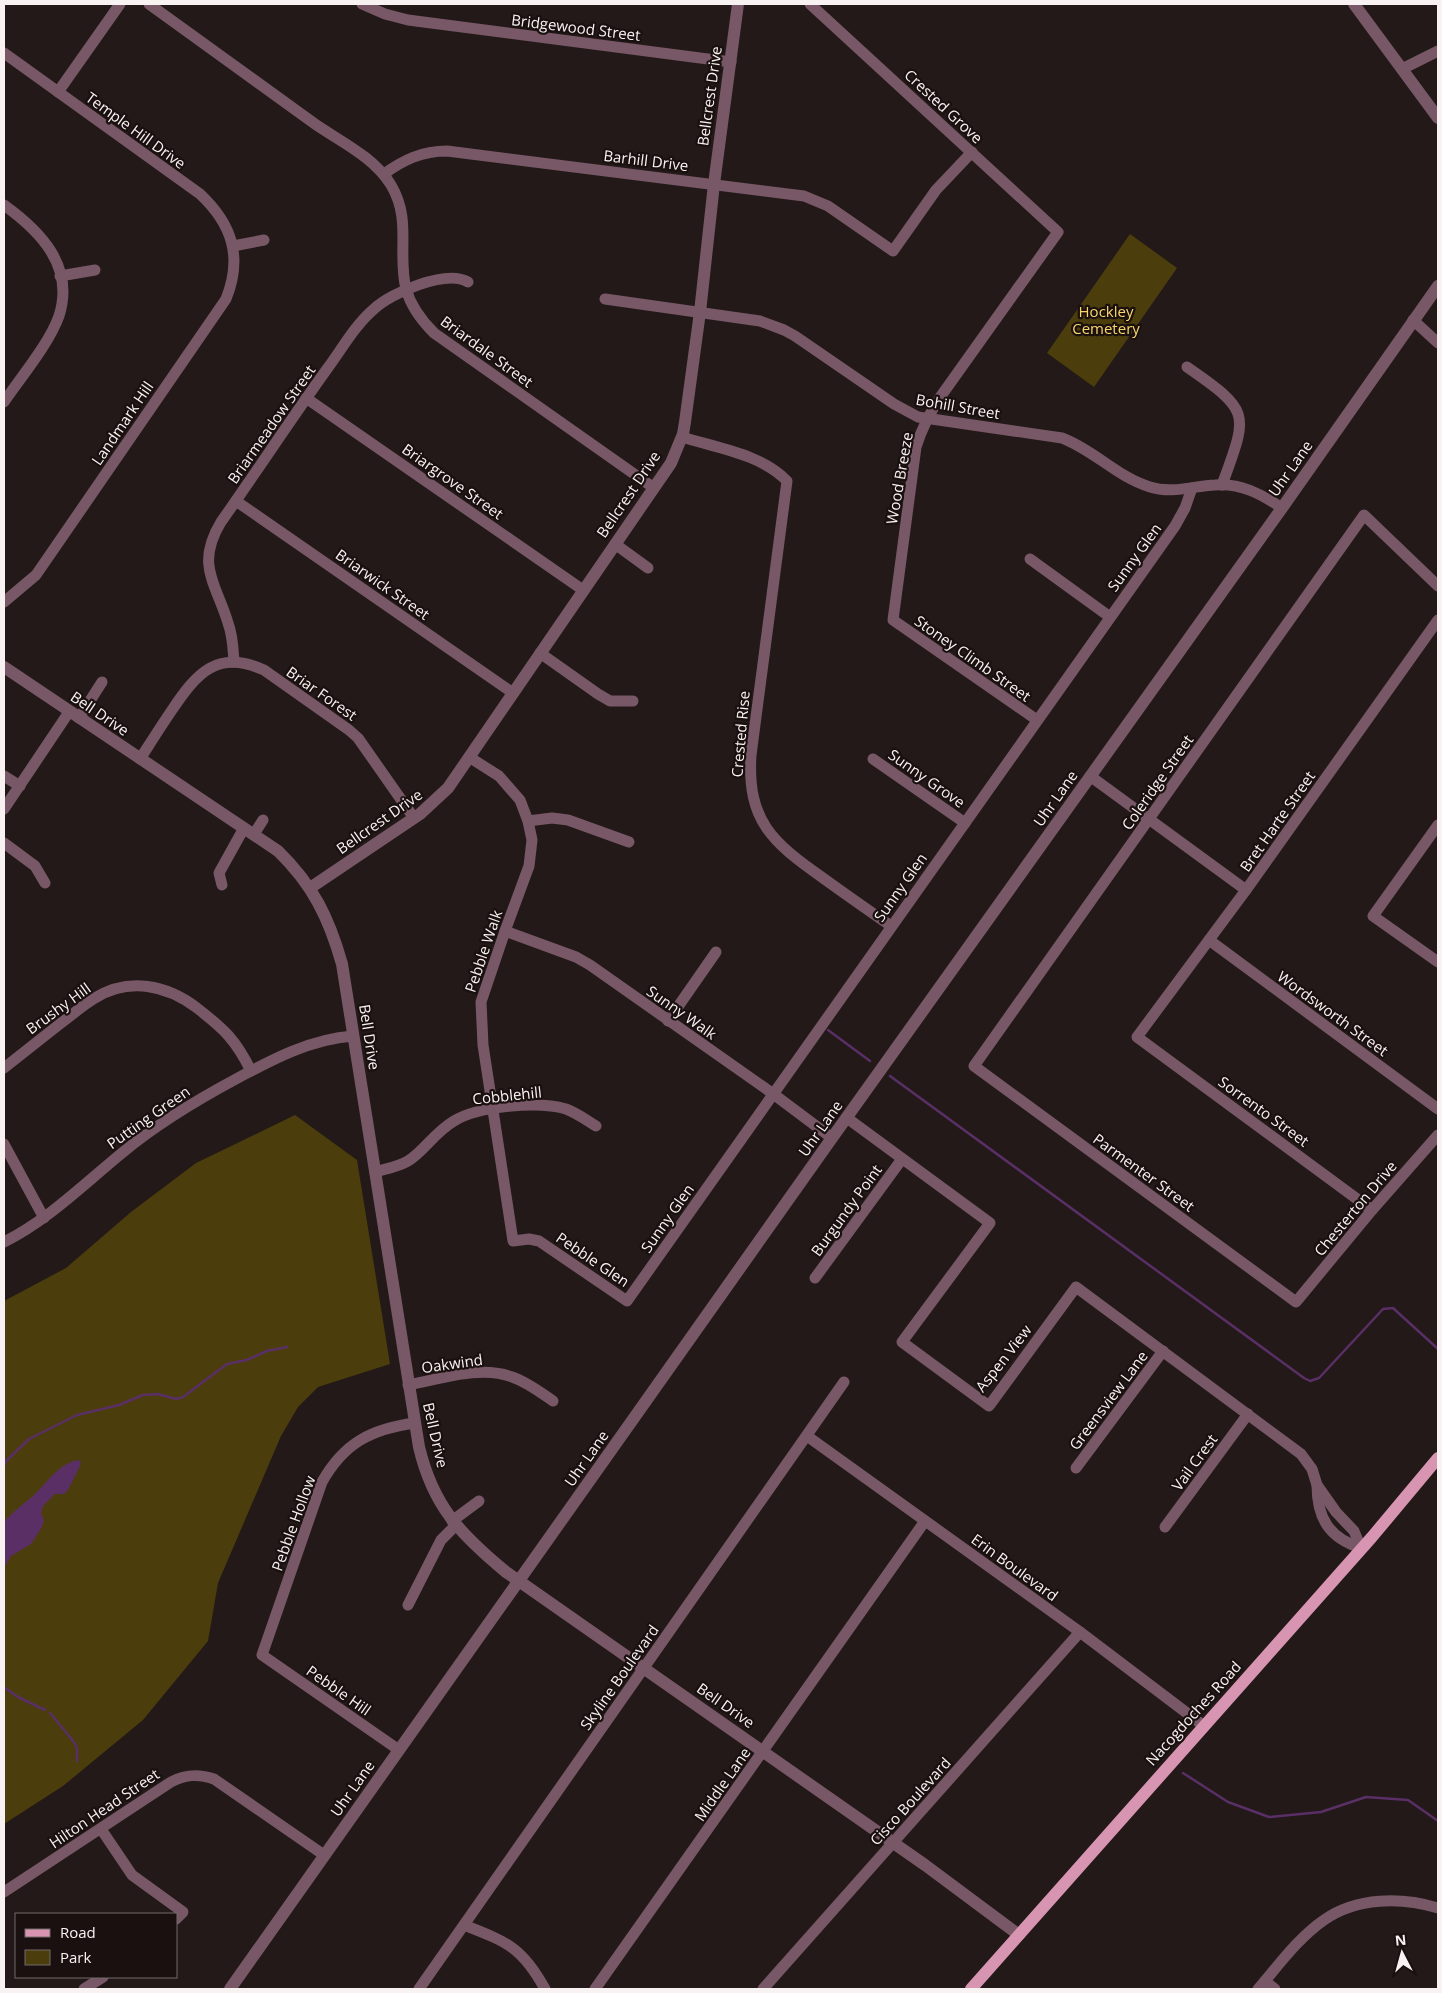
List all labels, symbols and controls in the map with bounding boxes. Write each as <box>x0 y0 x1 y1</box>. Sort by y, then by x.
street label: Bridgewood Street <box>510 9 642 45</box>
street label: Bellcrest Drive <box>692 45 726 147</box>
street label: Crested Grove <box>901 65 987 147</box>
street label: Temple Hill Drive <box>82 87 190 173</box>
street label: Barhill Drive <box>602 145 690 175</box>
park label: Hockley Cemetery <box>1072 301 1140 338</box>
street label: Briardale Street <box>437 311 537 391</box>
street label: Briarmeadow Street <box>223 361 319 487</box>
street label: Landmark Hill <box>87 377 157 469</box>
street label: Bohill Street <box>914 389 1002 423</box>
street label: Wood Breeze <box>881 430 917 526</box>
street label: Uhr Lane <box>1263 436 1317 500</box>
street label: Briargrove Street <box>398 439 508 523</box>
street label: Bellcrest Drive <box>592 447 664 541</box>
street label: Sunny Glen <box>1103 519 1165 595</box>
street label: Briarwick Street <box>332 544 434 624</box>
street label: Stoney Climb Street <box>911 610 1035 706</box>
street label: Briar Forest <box>283 661 361 725</box>
street label: Bell Drive <box>67 686 133 740</box>
street label: Crested Rise <box>726 690 754 778</box>
street label: Coleridge Street <box>1117 730 1197 834</box>
street label: Sunny Grove <box>885 744 969 812</box>
street label: Uhr Lane <box>1028 766 1082 830</box>
street label: Bret Harte Street <box>1235 767 1319 875</box>
street label: Bellcrest Drive <box>332 784 426 858</box>
street label: Sunny Glen <box>869 849 931 925</box>
street label: Pebble Walk <box>460 907 506 995</box>
street label: Wordsworth Street <box>1274 966 1392 1060</box>
street label: Brushy Hill <box>22 978 94 1038</box>
street label: Sunny Walk <box>643 981 721 1044</box>
street label: Bell Drive <box>355 1003 385 1071</box>
street label: Sorrento Street <box>1215 1071 1313 1151</box>
street label: Putting Green <box>103 1081 193 1153</box>
street label: Cobblehill <box>471 1081 543 1109</box>
street label: Uhr Lane <box>793 1096 847 1160</box>
street label: Parmenter Street <box>1089 1128 1199 1216</box>
street label: Chesterton Drive <box>1309 1156 1401 1260</box>
street label: Burgundy Point <box>806 1160 886 1260</box>
street label: Sunny Glen <box>636 1180 698 1256</box>
street label: Pebble Glen <box>552 1227 634 1291</box>
street label: Aspen View <box>970 1320 1036 1396</box>
street label: Greensview Lane <box>1064 1346 1152 1454</box>
street label: Oakwind <box>420 1349 484 1377</box>
street label: Bell Drive <box>419 1400 453 1470</box>
street label: Uhr Lane <box>559 1426 613 1490</box>
street label: Vail Crest <box>1167 1430 1221 1494</box>
street label: Pebble Hollow <box>266 1472 320 1574</box>
street label: Erin Boulevard <box>968 1529 1062 1605</box>
street label: Skyline Boulevard <box>575 1620 663 1734</box>
street label: Nacogdoches Road <box>1141 1657 1245 1769</box>
street label: Pebble Hill <box>303 1660 375 1720</box>
street label: Bell Drive <box>693 1678 759 1732</box>
street label: Middle Lane <box>689 1743 755 1825</box>
street label: Cisco Boulevard <box>865 1753 955 1849</box>
street label: Uhr Lane <box>325 1756 379 1820</box>
street label: Hilton Head Street <box>45 1764 163 1852</box>
legend <box>15 1913 178 1978</box>
text: Road <box>60 1922 96 1942</box>
north arrow <box>1377 1928 1427 1978</box>
text: N <box>1394 1930 1407 1950</box>
text: Park <box>60 1947 91 1967</box>

